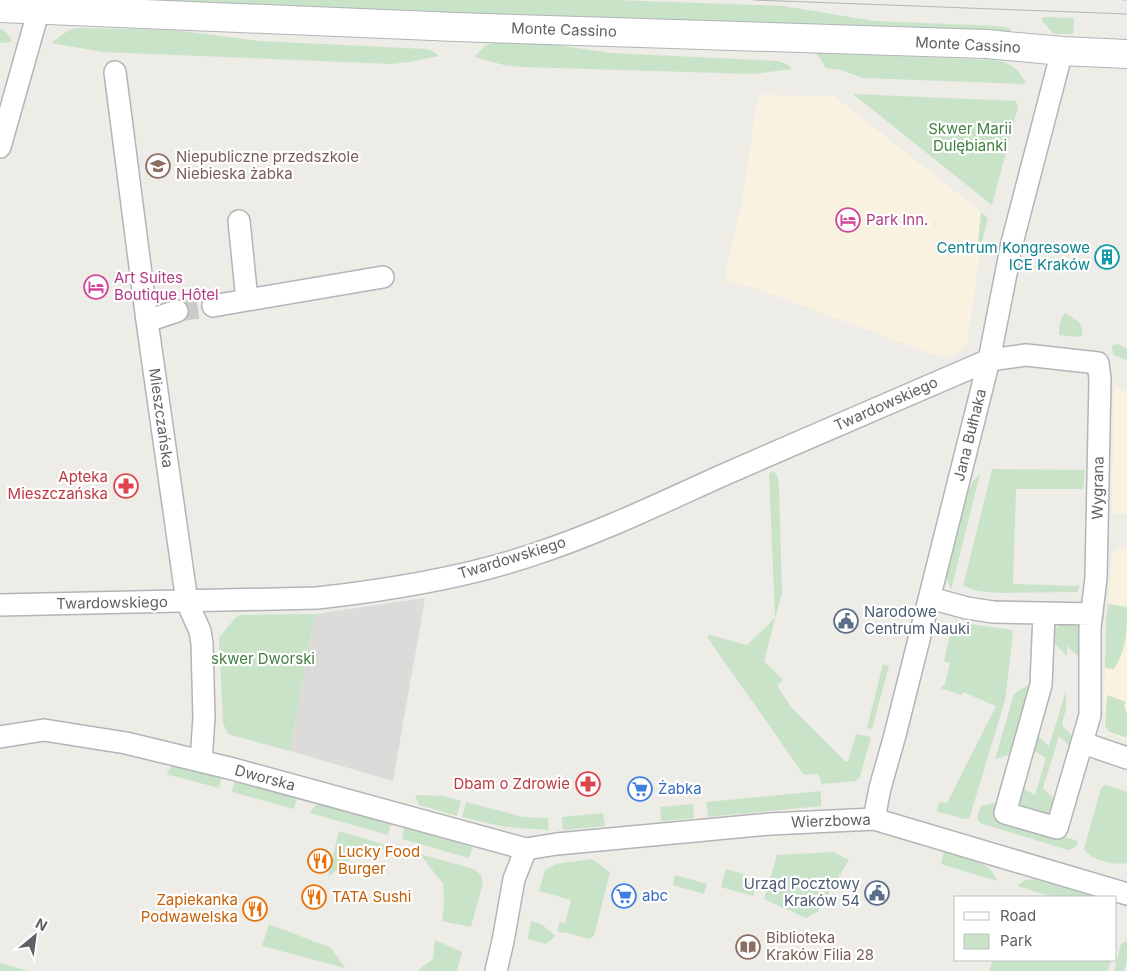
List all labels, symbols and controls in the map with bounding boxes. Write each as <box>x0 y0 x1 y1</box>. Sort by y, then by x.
street label: Monte Cassino <box>511 18 617 41</box>
street label: Monte Cassino <box>915 32 1021 57</box>
park label: Skwer Marii Dulębianki <box>928 119 1012 155</box>
place label: Niepubliczne przedszkole Niebieska żabka <box>176 147 359 183</box>
school or university icon: Niepubliczne przedszkole Niebieska żabka <box>145 153 171 179</box>
hotel icon: Park Inn. <box>835 207 861 233</box>
place label: Park Inn. <box>866 210 928 229</box>
place label: Centrum Kongresowe ICE Kraków <box>937 238 1090 274</box>
building icon: Centrum Kongresowe ICE Kraków <box>1094 244 1120 270</box>
place label: Art Suites Boutique Hôtel <box>114 268 219 304</box>
hotel icon: Art Suites Boutique Hôtel <box>83 274 109 300</box>
street label: Mieszczańska <box>145 367 178 469</box>
street label: Twardowskiego <box>831 372 941 435</box>
street label: Jana Bułhaka <box>949 387 990 483</box>
street label: Wygrana <box>1087 456 1108 520</box>
place label: Apteka Mieszczańska <box>8 467 108 503</box>
pharmacy icon: Apteka Mieszczańska <box>113 473 139 499</box>
street label: Twardowskiego <box>456 532 568 583</box>
street label: Twardowskiego <box>56 592 168 613</box>
place label: Narodowe Centrum Nauki <box>864 602 970 638</box>
public building icon: Narodowe Centrum Nauki <box>833 608 859 634</box>
park label: skwer Dworski <box>211 649 315 668</box>
street label: Dworska <box>233 760 298 795</box>
pharmacy icon: Dbam o Zdrowie <box>575 771 601 797</box>
place label: Dbam o Zdrowie <box>453 774 570 793</box>
supermarket icon: Żabka <box>627 776 653 802</box>
place label: Żabka <box>658 779 702 798</box>
street label: Wierzbowa <box>791 810 871 831</box>
place label: Lucky Food Burger <box>338 842 420 878</box>
restaurant icon: Lucky Food Burger <box>307 848 333 874</box>
place label: Urząd Pocztowy Kraków 54 <box>744 874 861 910</box>
public building icon: Urząd Pocztowy Kraków 54 <box>864 880 890 906</box>
supermarket icon: abc <box>611 883 637 909</box>
restaurant icon: TATA Sushi <box>301 884 327 910</box>
place label: abc <box>642 886 668 905</box>
place label: TATA Sushi <box>332 887 411 906</box>
place label: Zapiekanka Podwawelska <box>141 890 238 926</box>
restaurant icon: Zapiekanka Podwawelska <box>242 896 268 922</box>
legend <box>954 896 1117 961</box>
text: Road <box>1000 906 1036 925</box>
north arrow <box>10 911 60 961</box>
text: N <box>33 914 50 934</box>
place label: Biblioteka Kraków Filia 28 <box>766 928 874 964</box>
text: Park <box>1000 931 1033 950</box>
library icon: Biblioteka Kraków Filia 28 <box>735 934 761 960</box>

